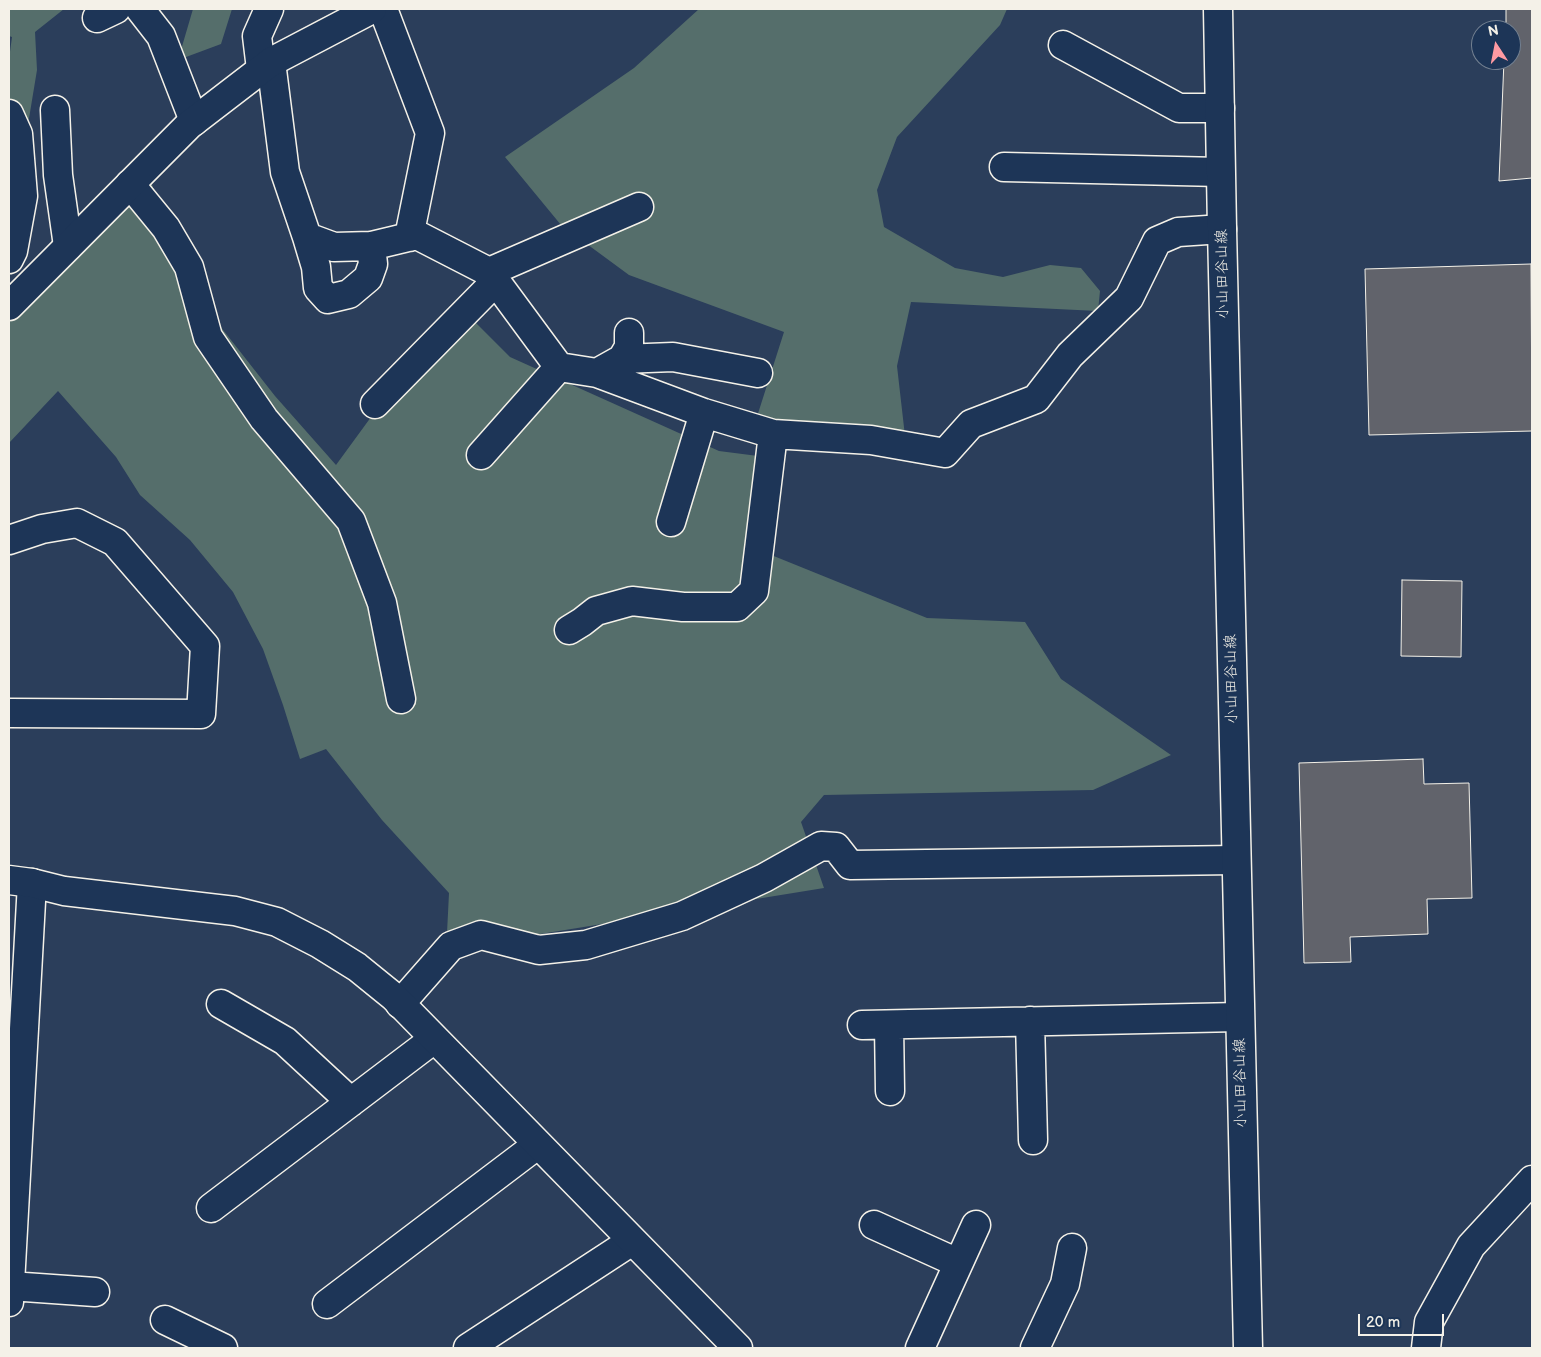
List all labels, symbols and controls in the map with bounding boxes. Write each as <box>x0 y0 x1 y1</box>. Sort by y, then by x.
north arrow <box>1471 20 1521 70</box>
text: N <box>1486 21 1500 40</box>
street label: 小山田谷山線 <box>1213 229 1233 319</box>
street label: 小山田谷山線 <box>1222 634 1242 724</box>
street label: 小山田谷山線 <box>1231 1038 1251 1128</box>
scale bar <box>1361 1304 1447 1336</box>
text: 20 m <box>1366 1313 1400 1332</box>

